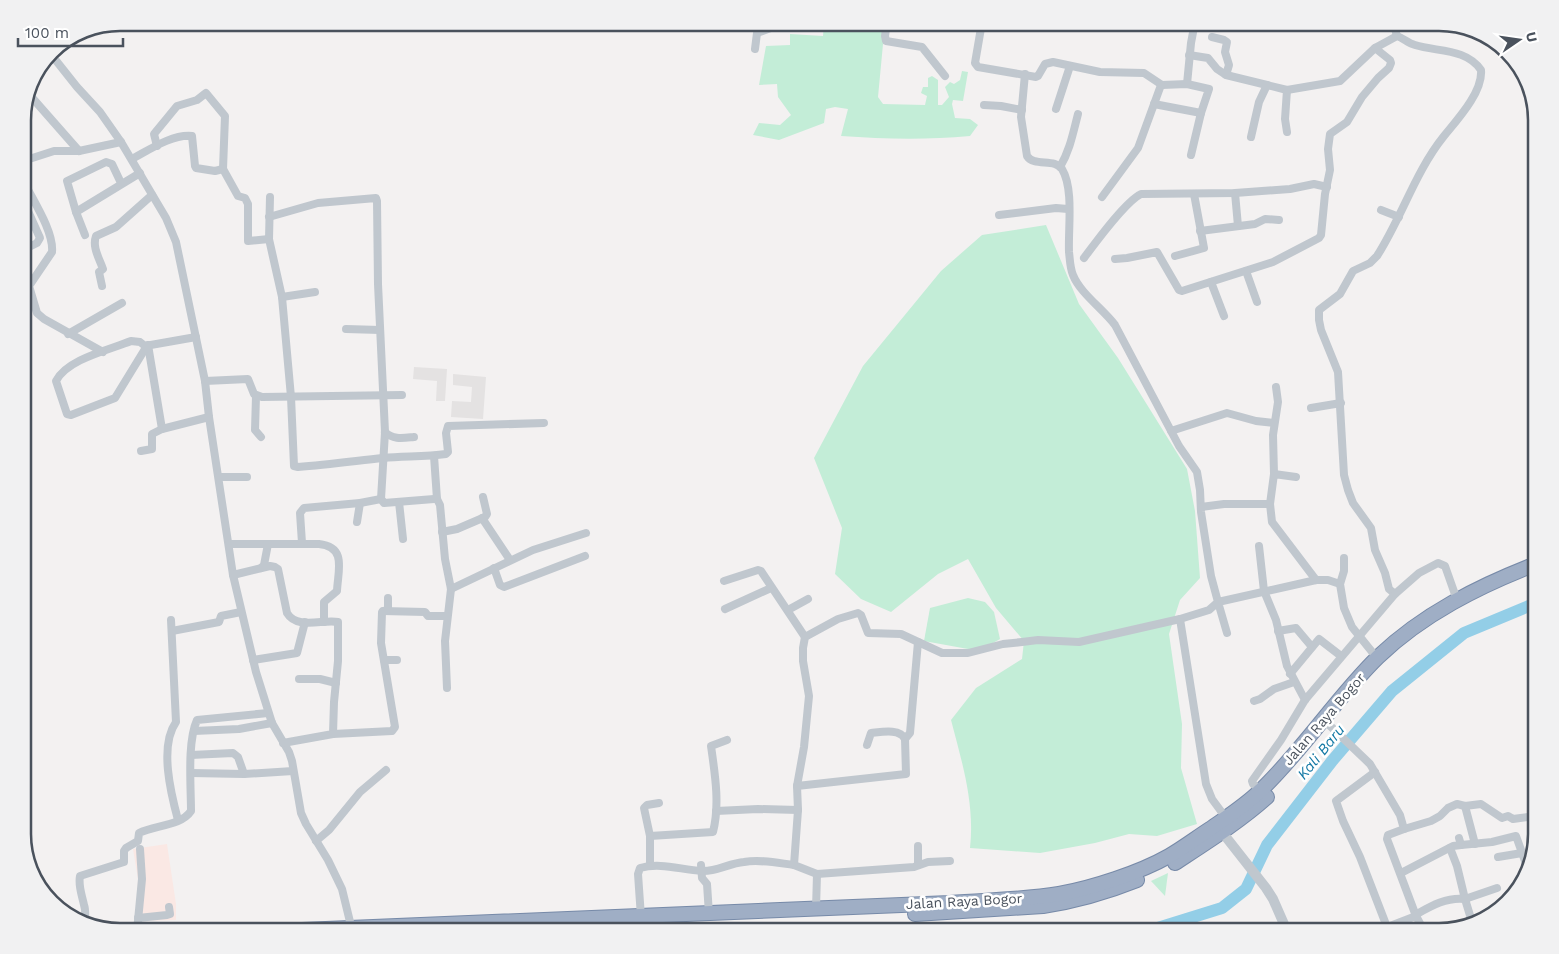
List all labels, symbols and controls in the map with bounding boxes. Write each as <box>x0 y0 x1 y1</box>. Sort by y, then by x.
scale bar <box>18 15 122 47</box>
north arrow <box>1494 15 1544 65</box>
text: 100 m <box>25 24 69 42</box>
text: U <box>1523 30 1541 44</box>
street label: Jalan Raya Bogor <box>1280 670 1368 768</box>
water label: Kali Baru <box>1293 721 1349 783</box>
street label: Jalan Raya Bogor <box>905 890 1023 912</box>

